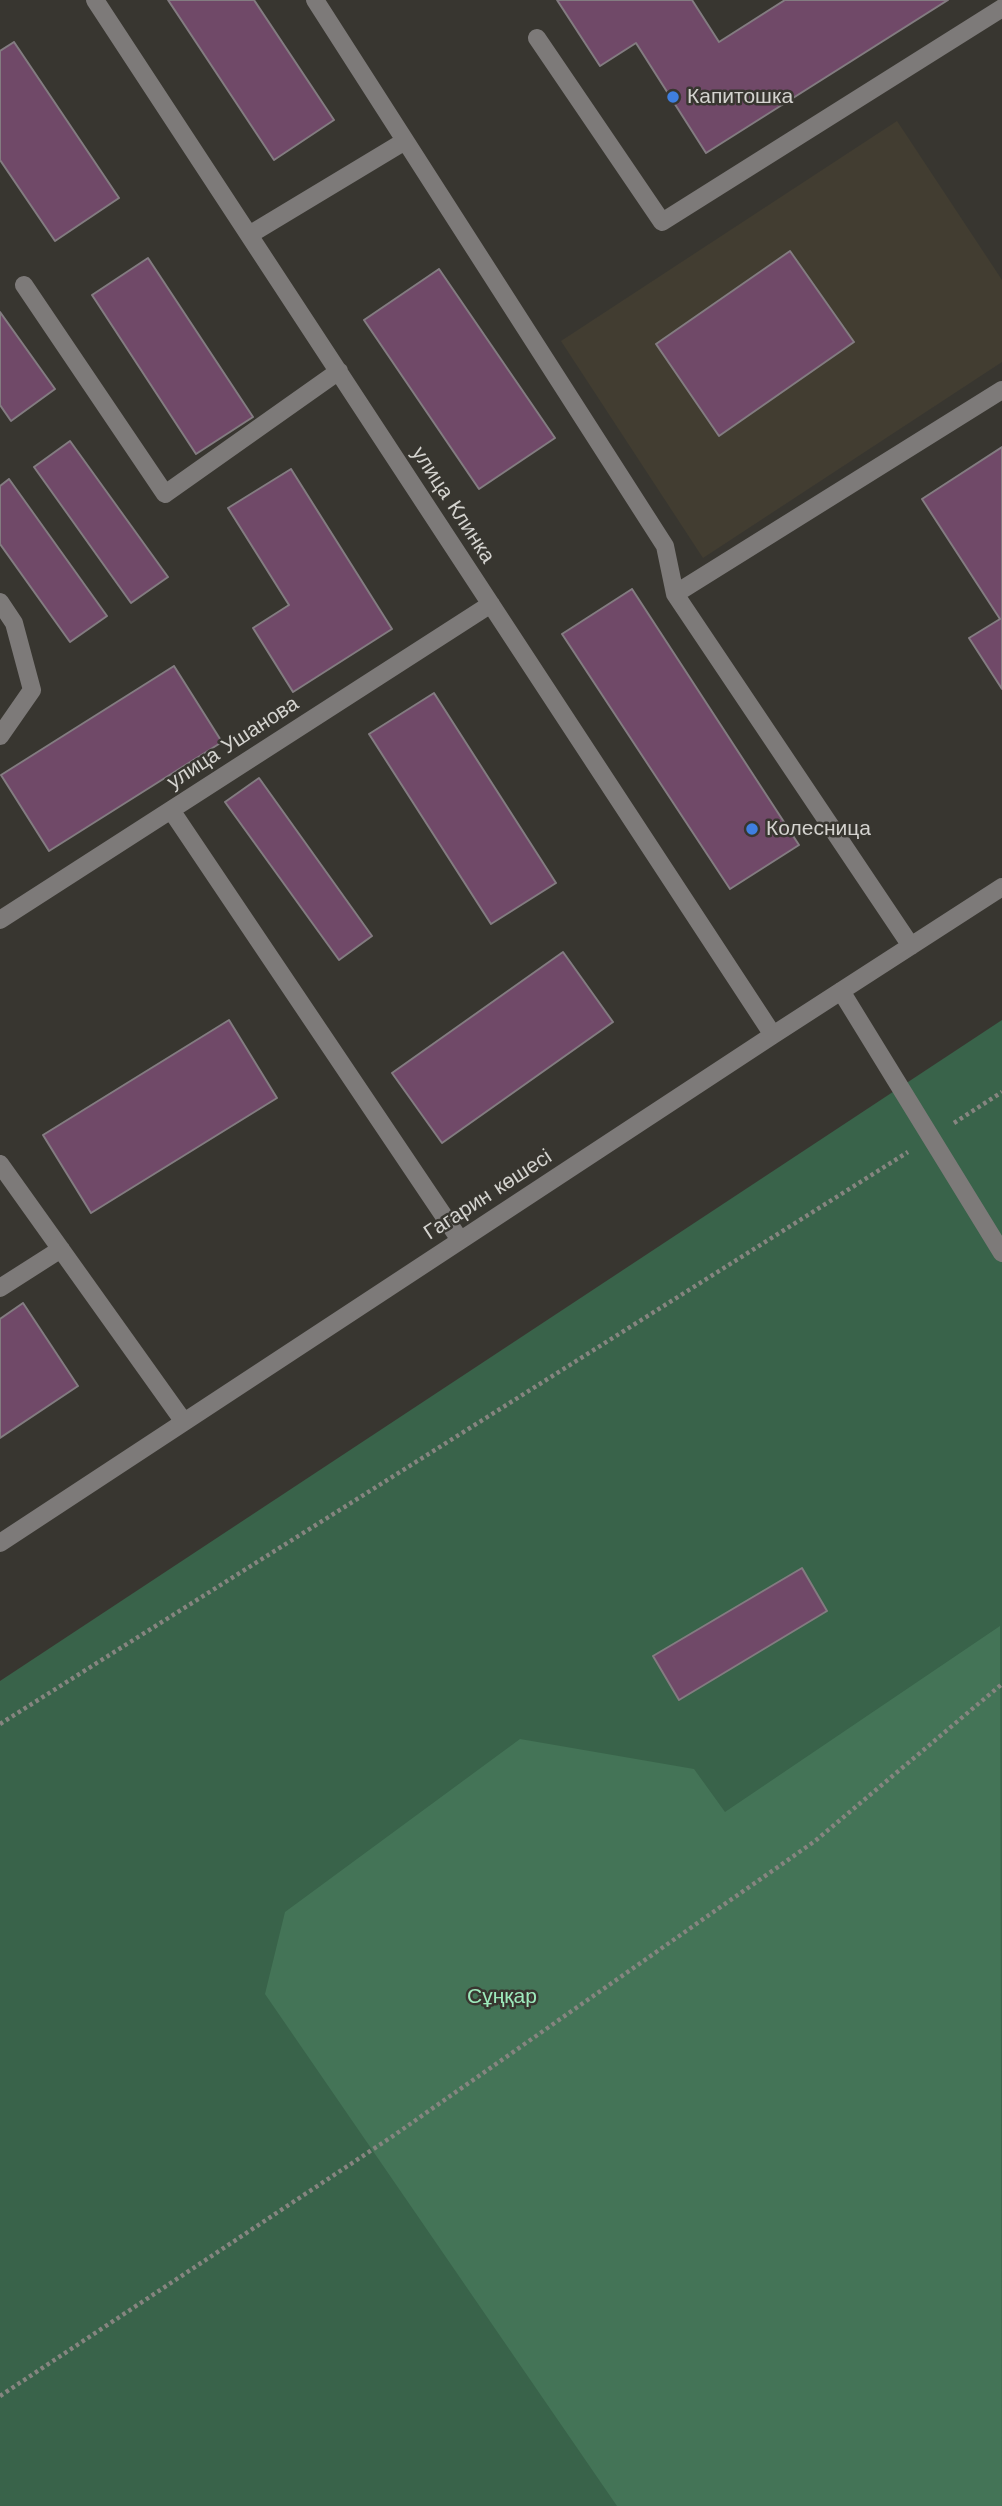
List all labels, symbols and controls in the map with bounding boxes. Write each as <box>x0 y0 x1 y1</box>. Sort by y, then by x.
place label: Капитошка <box>687 84 793 110</box>
marker: Капитошка <box>665 89 681 105</box>
street label: улица Клинка <box>406 442 500 568</box>
street label: улица Ушанова <box>163 691 303 795</box>
place label: Колесница <box>766 816 871 842</box>
marker: Колесница <box>744 821 760 837</box>
street label: Гагарин көшесі <box>419 1144 557 1246</box>
park label: Сұңқар <box>467 1984 537 2010</box>

